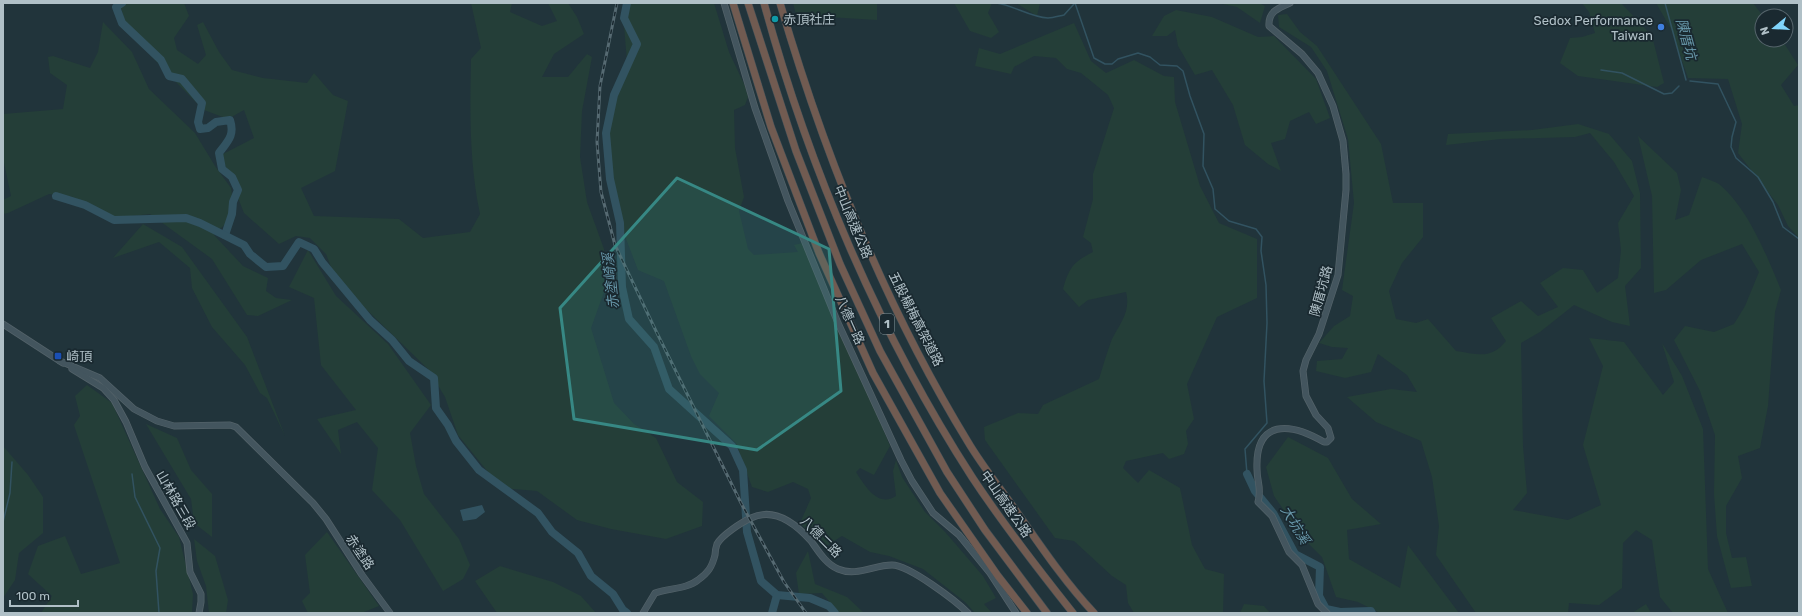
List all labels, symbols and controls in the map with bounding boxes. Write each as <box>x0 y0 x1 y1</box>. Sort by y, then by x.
north arrow <box>1754 8 1794 48</box>
place label: 赤頂社庄 <box>783 12 835 27</box>
place label: Sedox Performance Taiwan <box>1534 13 1653 43</box>
marker: 赤頂社庄 <box>770 14 780 24</box>
water label: 陳厝坑 <box>1672 17 1700 63</box>
marker: Sedox Performance Taiwan <box>1656 22 1666 32</box>
text: N <box>1758 25 1772 37</box>
street label: 中山高速公路 <box>831 183 875 261</box>
water label: 赤塗崎溪 <box>599 250 622 310</box>
street label: 陳厝坑路 <box>1307 264 1335 318</box>
street label: 五股楊梅高架道路 <box>886 269 946 369</box>
street label: 八德一路 <box>833 293 867 347</box>
road number: 1 <box>880 314 894 334</box>
place label: 崎頂 <box>66 349 93 364</box>
marker: 崎頂 <box>53 351 63 361</box>
street label: 山林路三段 <box>153 468 199 532</box>
street label: 中山高速公路 <box>977 468 1035 540</box>
water label: 大坑溪 <box>1277 503 1314 549</box>
street label: 八德二路 <box>797 513 845 561</box>
street label: 赤塗路 <box>343 532 377 572</box>
scale bar <box>10 582 78 608</box>
text: 100 m <box>16 589 50 603</box>

